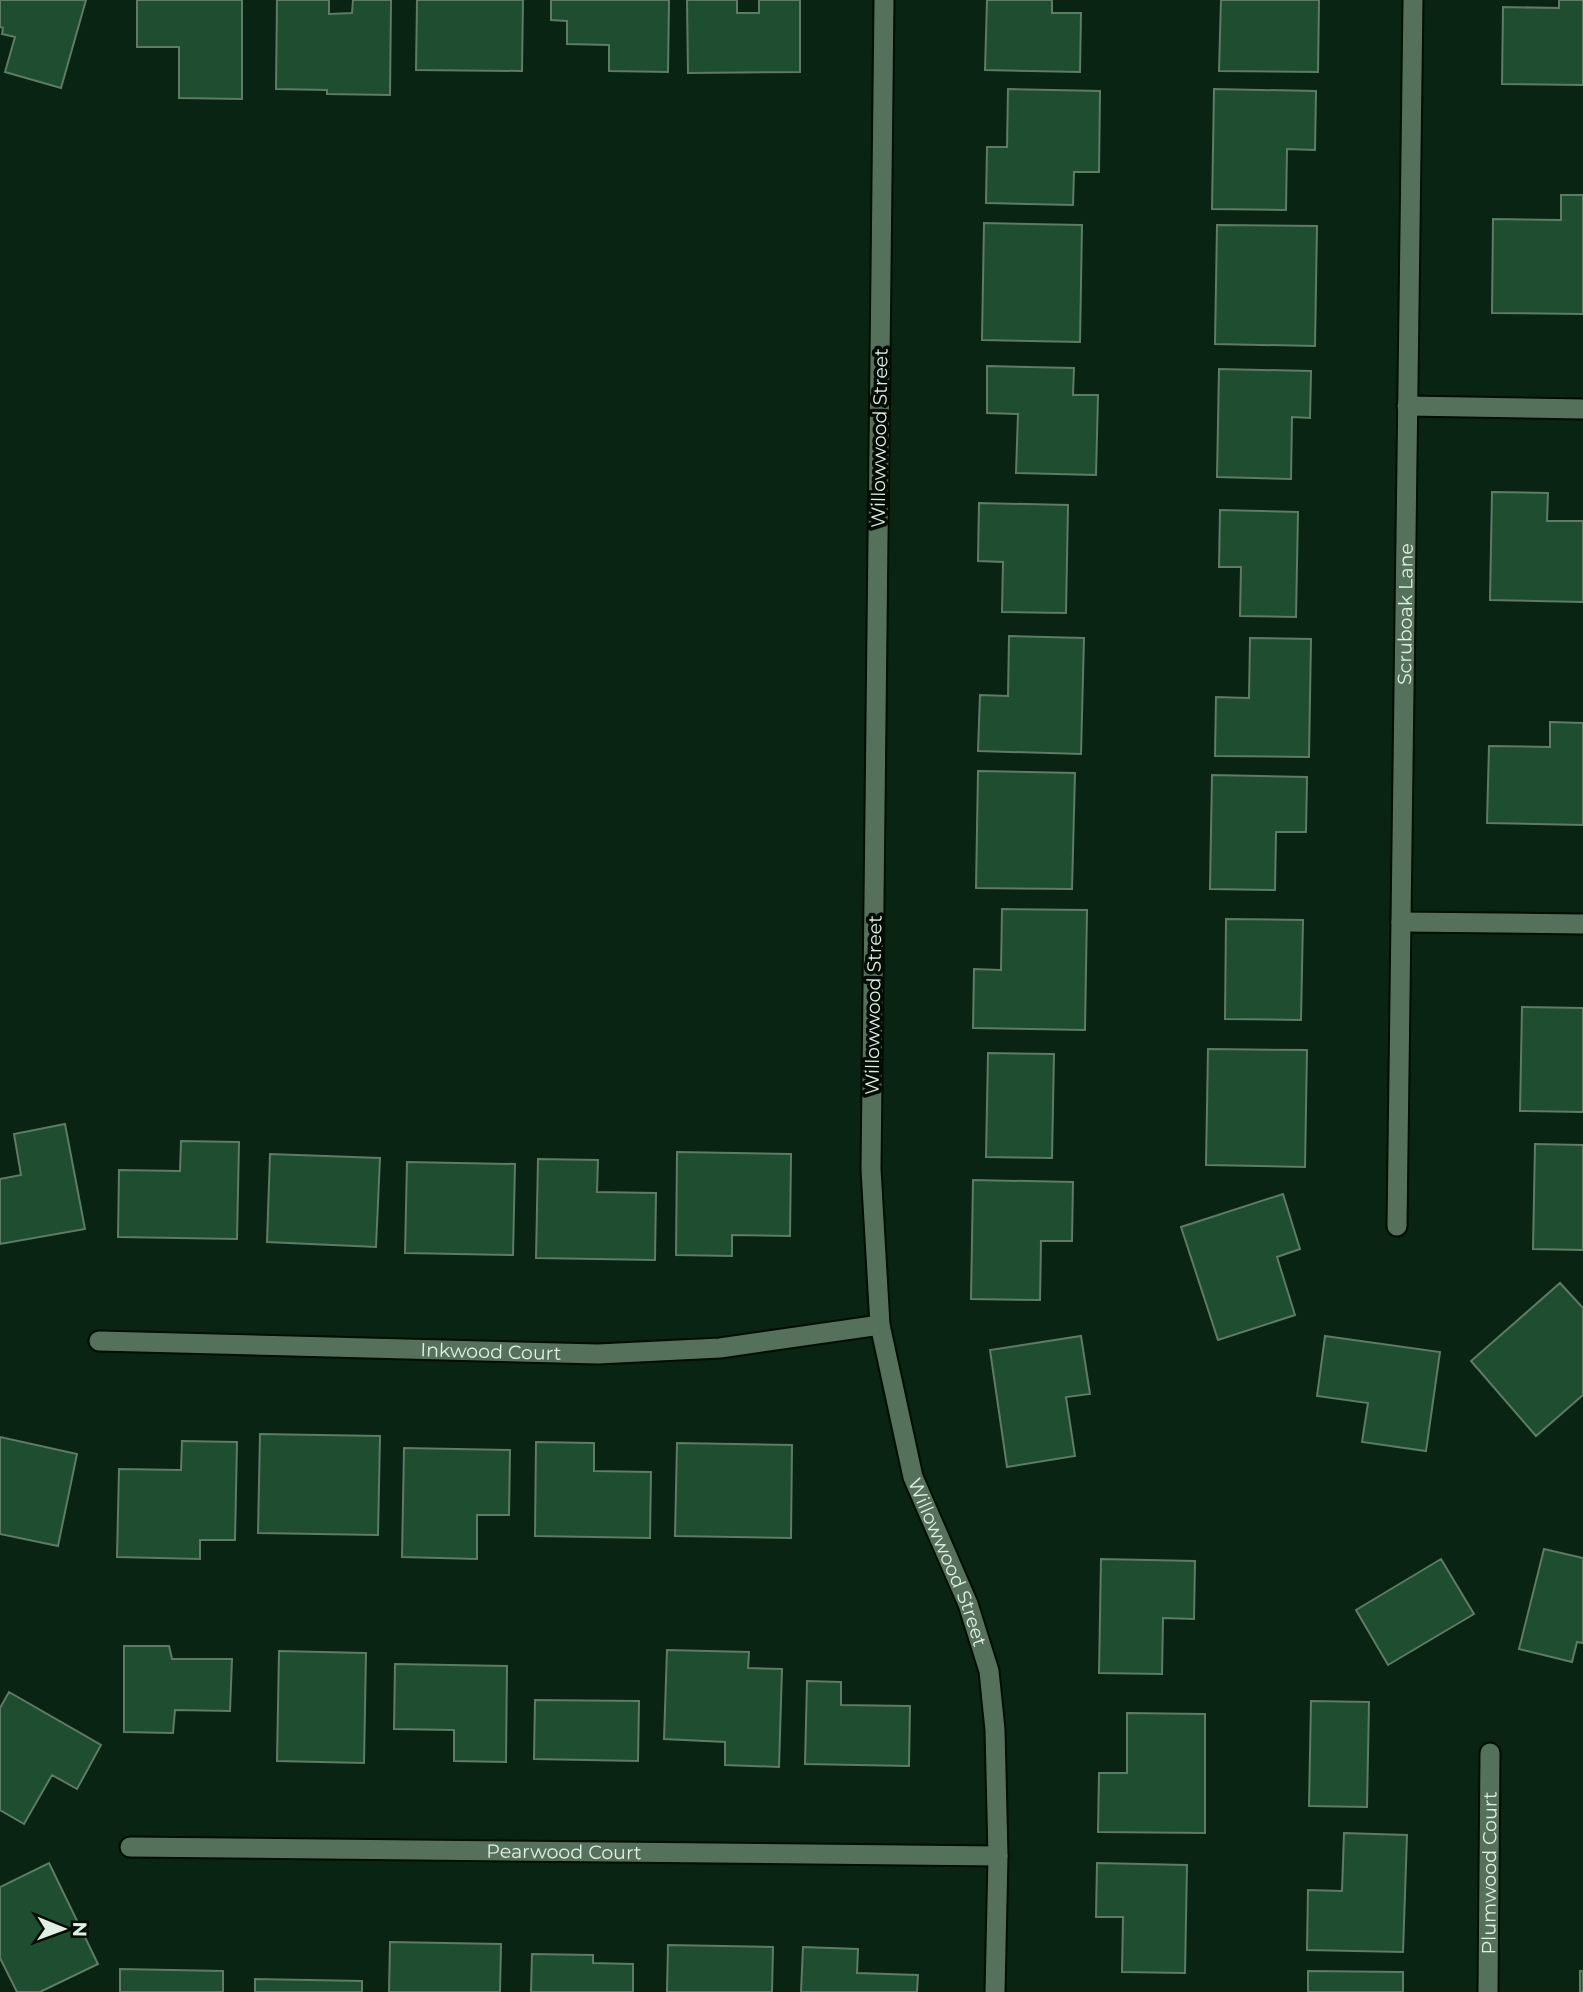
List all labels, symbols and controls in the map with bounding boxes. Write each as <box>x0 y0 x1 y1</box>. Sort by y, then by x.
street label: Willowwood Street <box>866 348 893 528</box>
street label: Scruboak Lane <box>1393 543 1418 685</box>
street label: Willowwood Street <box>860 915 887 1095</box>
street label: Inkwood Court <box>420 1338 562 1365</box>
street label: Willowwood Street <box>903 1475 992 1650</box>
street label: Plumwood Court <box>1477 1791 1502 1955</box>
street label: Pearwood Court <box>486 1840 642 1864</box>
north arrow <box>28 1894 98 1964</box>
text: N <box>68 1921 91 1937</box>

